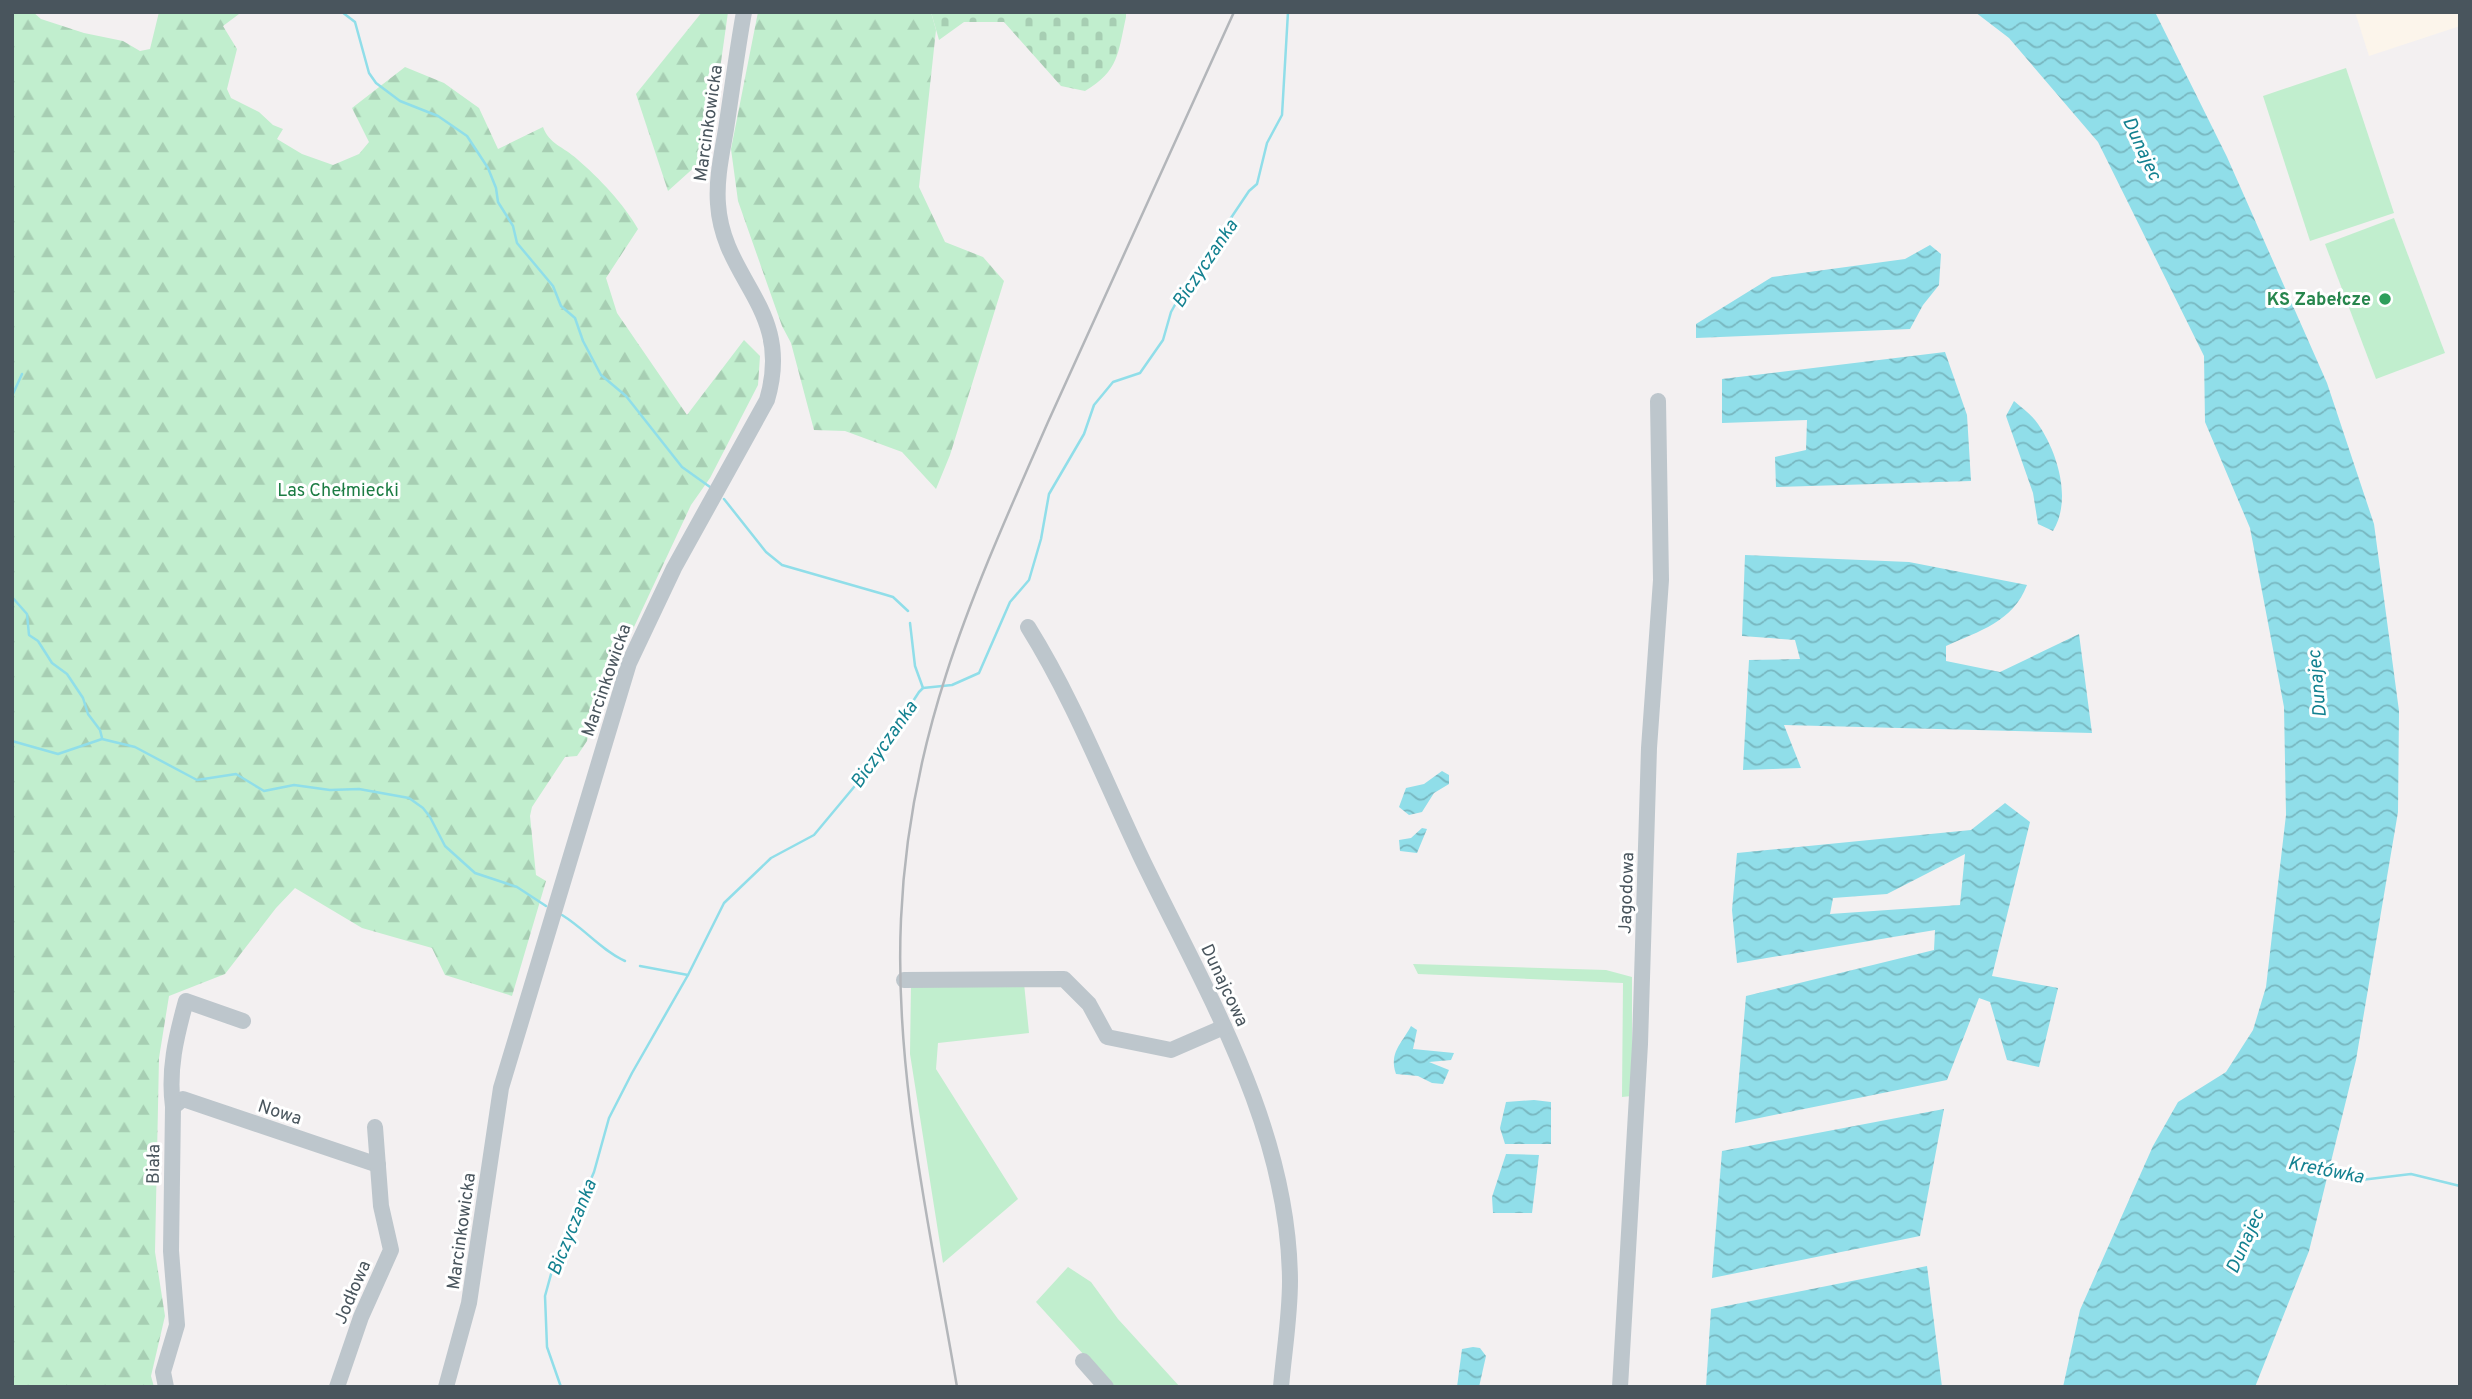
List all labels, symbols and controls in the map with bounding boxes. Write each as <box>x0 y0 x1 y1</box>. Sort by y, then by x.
street label: Marcinkowicka <box>690 63 729 183</box>
water label: Dunajec <box>2116 113 2167 185</box>
water label: Biczyczanka <box>1167 215 1244 313</box>
place label: KS Zabełcze <box>2267 289 2371 312</box>
marker: KS Zabełcze <box>2377 291 2393 307</box>
park label: Las Chełmiecki <box>277 480 399 503</box>
street label: Marcinkowicka <box>577 621 637 740</box>
water label: Dunajec <box>2303 648 2333 719</box>
water label: Biczyczanka <box>846 697 924 794</box>
street label: Jagodowa <box>1615 852 1640 934</box>
street label: Dunajcowa <box>1195 941 1253 1031</box>
street label: Nowa <box>255 1096 304 1131</box>
street label: Biała <box>143 1144 166 1184</box>
water label: Kretówka <box>2286 1152 2366 1190</box>
street label: Marcinkowicka <box>443 1171 482 1291</box>
water label: Biczyczanka <box>543 1176 603 1279</box>
water label: Dunajec <box>2221 1205 2271 1278</box>
street label: Jodłowa <box>330 1257 377 1328</box>

